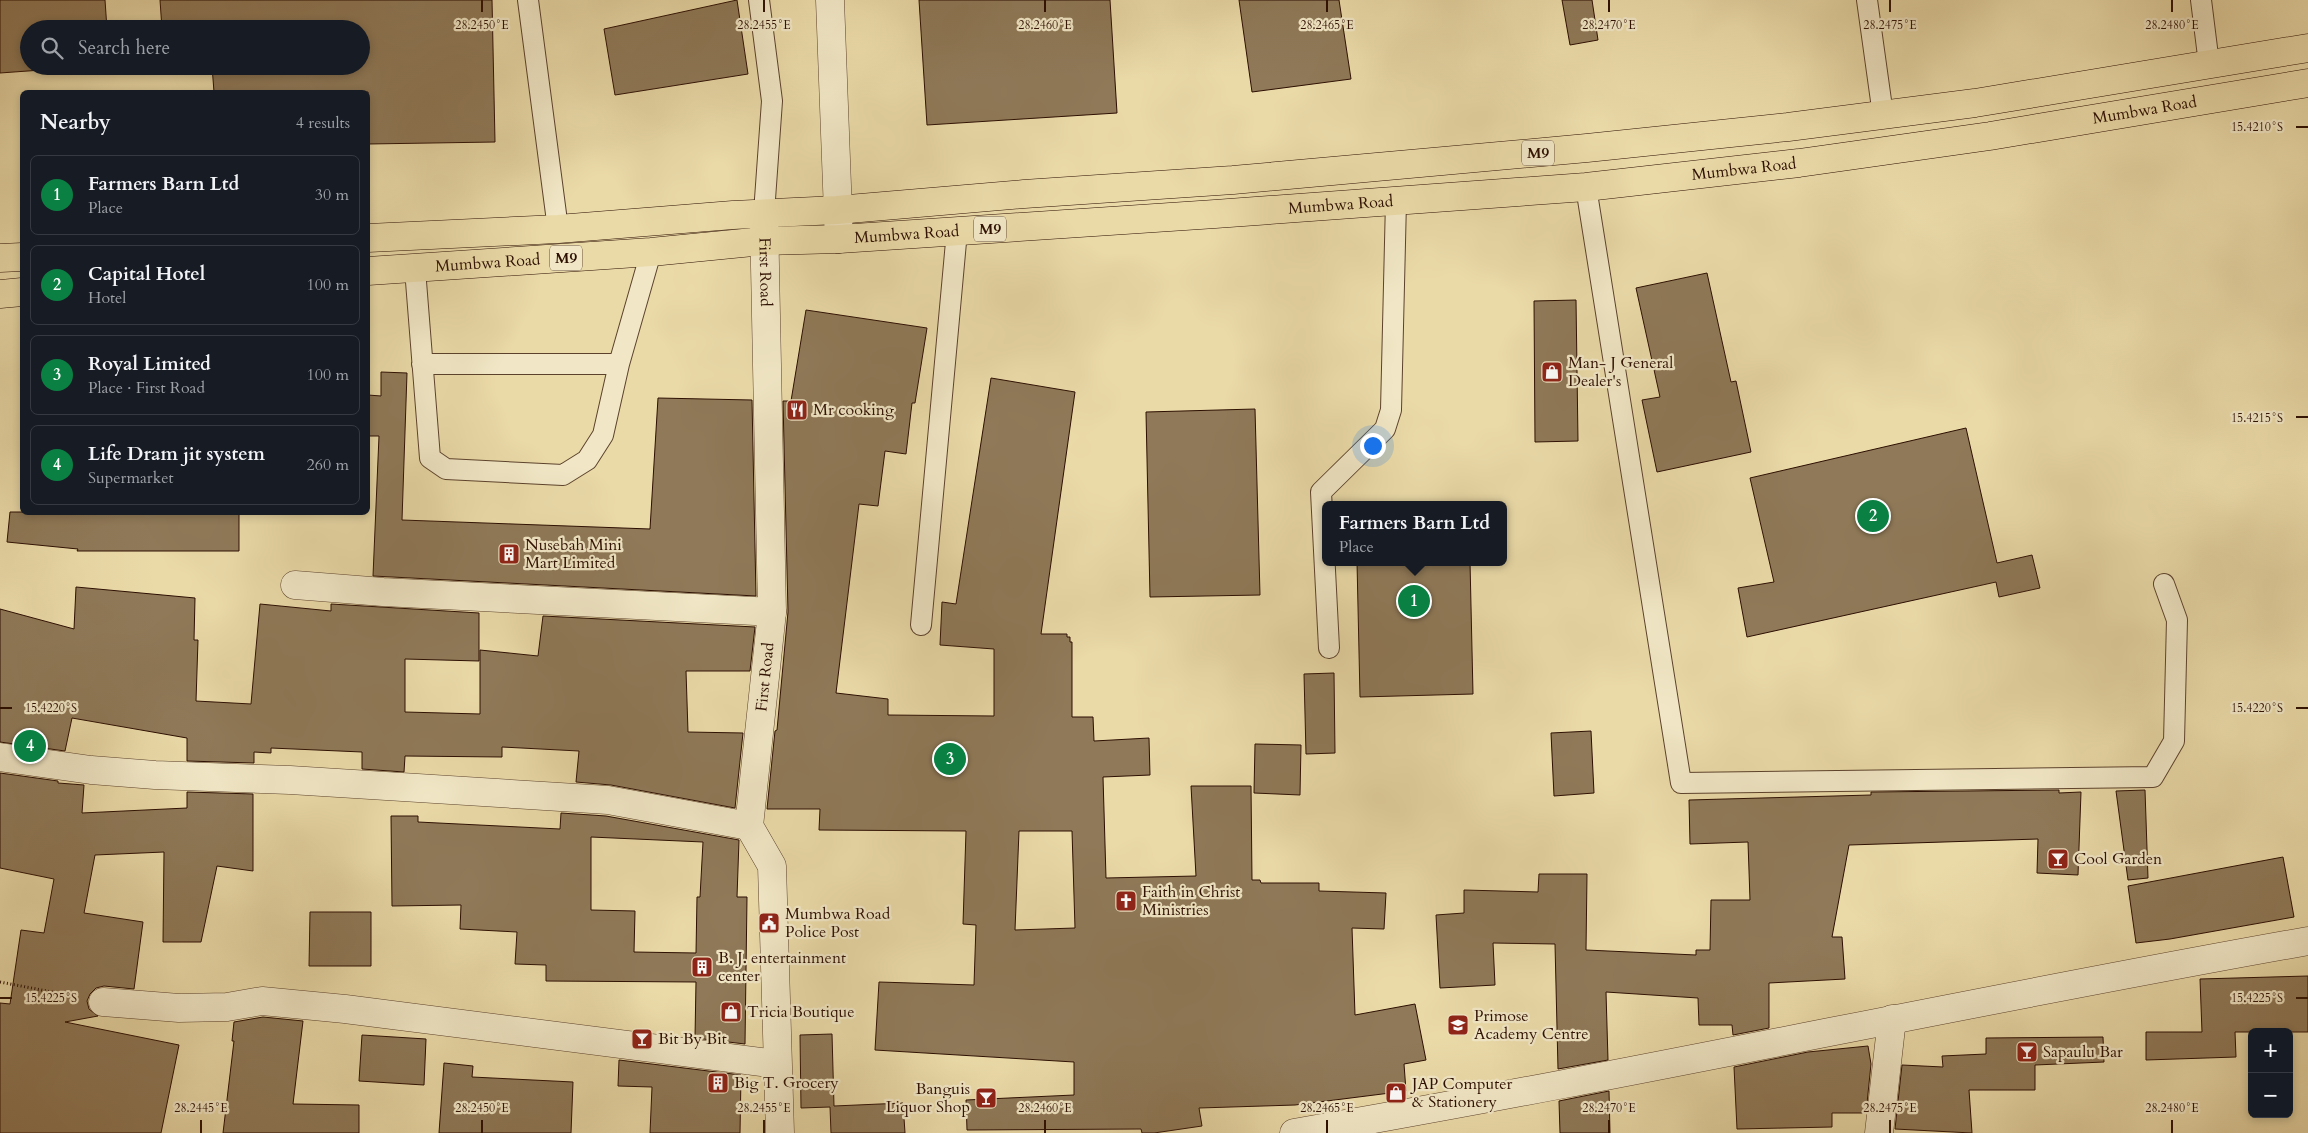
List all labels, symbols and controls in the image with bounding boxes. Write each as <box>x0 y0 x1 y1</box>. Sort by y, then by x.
text: 28.2450°E <box>455 17 509 33</box>
text: 28.2455°E <box>737 17 791 33</box>
text: 28.2460°E <box>1018 17 1072 33</box>
text: 28.2465°E <box>1300 17 1354 33</box>
text: 28.2470°E <box>1582 17 1636 33</box>
text: 28.2475°E <box>1863 17 1917 33</box>
text: 28.2480°E <box>2145 17 2199 33</box>
search box <box>20 20 370 75</box>
icon: search <box>38 34 66 62</box>
text: Search here <box>78 35 170 61</box>
street label: Mumbwa Road <box>2091 91 2199 130</box>
text: Nearby <box>40 108 111 137</box>
text: 4 results <box>296 112 350 134</box>
text: 15.4210°S <box>2231 119 2283 135</box>
road number: M9 <box>1522 140 1554 166</box>
street label: Mumbwa Road <box>1690 152 1798 186</box>
text: Farmers Barn Ltd <box>88 171 239 197</box>
text: 1 <box>53 184 61 206</box>
text: 30 m <box>315 184 349 206</box>
street label: Mumbwa Road <box>1287 190 1394 220</box>
text: Place <box>88 197 123 219</box>
road number: M9 <box>974 216 1006 242</box>
street label: Mumbwa Road <box>853 220 960 249</box>
street label: First Road <box>753 237 777 307</box>
road number: M9 <box>550 246 582 270</box>
street label: Mumbwa Road <box>435 248 541 277</box>
text: Capital Hotel <box>88 261 205 287</box>
text: 2 <box>53 274 61 296</box>
text: 100 m <box>307 274 349 296</box>
text: Hotel <box>88 287 126 309</box>
text: Royal Limited <box>88 351 211 377</box>
place label: Man- J General Dealer's <box>1568 352 1673 392</box>
shop icon: Man- J General Dealer's <box>1540 360 1564 384</box>
text: 3 <box>53 364 61 386</box>
text: 100 m <box>307 364 349 386</box>
text: Place · First Road <box>88 377 205 399</box>
restaurant icon: Mr cooking <box>785 398 809 422</box>
place label: Mr cooking <box>813 399 894 421</box>
text: 15.4215°S <box>2231 410 2283 426</box>
your location <box>1360 433 1386 459</box>
text: Life Dram jit system <box>88 441 265 467</box>
text: 4 <box>53 454 61 476</box>
text: 260 m <box>307 454 349 476</box>
text: Supermarket <box>88 467 174 489</box>
pin: 2 <box>1857 497 1889 535</box>
popup <box>1322 501 1507 566</box>
text: Farmers Barn Ltd <box>1339 510 1490 536</box>
place label: Nusebah Mini Mart Limited <box>525 534 622 574</box>
text: Place <box>1339 536 1374 558</box>
building icon: Nusebah Mini Mart Limited <box>497 542 521 566</box>
pin: 1 <box>1398 582 1430 620</box>
street label: First Road <box>750 641 780 713</box>
text: 15.4220°S <box>25 700 77 716</box>
text: 15.4220°S <box>2231 700 2283 716</box>
pin: 4 <box>14 727 46 765</box>
pin: 3 <box>934 740 966 778</box>
bar icon: Cool Garden <box>2046 847 2070 871</box>
place label: Cool Garden <box>2074 848 2162 870</box>
place label: Faith in Christ Ministries <box>1142 881 1240 921</box>
church icon: Faith in Christ Ministries <box>1114 889 1138 913</box>
place label: Mumbwa Road Police Post <box>785 903 891 943</box>
public building icon: Mumbwa Road Police Post <box>757 911 781 935</box>
place label: B. J. entertainment center <box>718 947 846 987</box>
building icon: B. J. entertainment center <box>690 955 714 979</box>
text: 15.4225°S <box>25 990 77 1006</box>
text: 15.4225°S <box>2231 990 2283 1006</box>
shop icon: Tricia Boutique <box>719 1000 743 1024</box>
place label: Tricia Boutique <box>747 1001 855 1023</box>
place label: Primose Academy Centre <box>1474 1005 1588 1045</box>
school or university icon: Primose Academy Centre <box>1446 1013 1470 1037</box>
bar icon: Bit By Bit <box>630 1027 654 1051</box>
place label: Bit By Bit <box>658 1028 727 1050</box>
map controls <box>2248 1028 2293 1118</box>
button: + <box>2248 1028 2293 1073</box>
bar icon: Sapaulu Bar <box>2015 1040 2039 1064</box>
place label: Sapaulu Bar <box>2043 1041 2123 1063</box>
building icon: Big T. Grocery <box>706 1071 730 1095</box>
place label: Big T. Grocery <box>734 1072 839 1094</box>
place label: JAP Computer & Stationery <box>1410 1073 1513 1113</box>
button: − <box>2248 1073 2293 1118</box>
place label: Banguis Liquor Shop <box>886 1078 970 1118</box>
shop icon: JAP Computer & Stationery <box>1384 1081 1408 1105</box>
bar icon: Banguis Liquor Shop <box>974 1086 998 1110</box>
text: 28.2445°E <box>174 1100 228 1116</box>
text: 28.2450°E <box>455 1100 509 1116</box>
text: 28.2455°E <box>737 1100 791 1116</box>
text: 28.2460°E <box>1018 1100 1072 1116</box>
text: 28.2465°E <box>1300 1100 1354 1116</box>
text: 28.2470°E <box>1582 1100 1636 1116</box>
text: 28.2475°E <box>1863 1100 1917 1116</box>
text: 28.2480°E <box>2145 1100 2199 1116</box>

